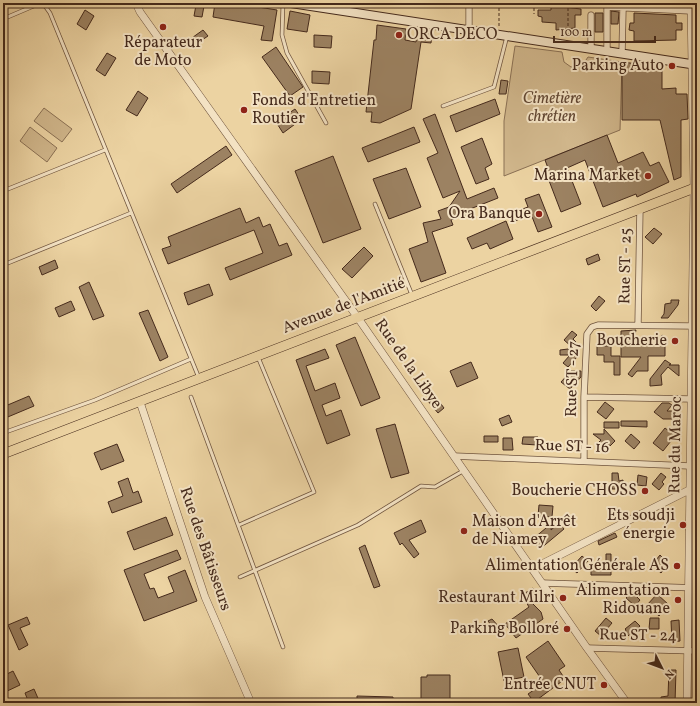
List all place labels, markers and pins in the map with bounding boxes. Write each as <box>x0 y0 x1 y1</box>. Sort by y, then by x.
marker: Réparateur de Moto <box>158 22 168 32</box>
place label: ORCA DECO <box>407 24 498 46</box>
marker: ORCA DECO <box>394 30 404 40</box>
place label: Réparateur de Moto <box>124 32 203 72</box>
place label: Parking Auto <box>572 55 664 77</box>
marker: Parking Auto <box>667 61 677 71</box>
place label: Fonds d'Entretien Routier <box>252 90 376 130</box>
marker: Fonds d'Entretien Routier <box>239 105 249 115</box>
place label: Marina Market <box>534 165 640 187</box>
marker: Marina Market <box>643 171 653 181</box>
place label: Ora Banque <box>449 203 531 225</box>
marker: Ora Banque <box>534 209 544 219</box>
place label: Boucherie <box>597 330 667 352</box>
marker: Boucherie <box>670 336 680 346</box>
place label: Boucherie CHOSS <box>511 480 637 502</box>
marker: Boucherie CHOSS <box>640 486 650 496</box>
place label: Ets soudji énergie <box>607 505 675 545</box>
place label: Maison d'Arrêt de Niamey <box>472 511 577 551</box>
marker: Ets soudji énergie <box>678 520 688 530</box>
marker: Maison d'Arrêt de Niamey <box>459 526 469 536</box>
place label: Alimentation Générale AS <box>485 555 669 577</box>
marker: Alimentation Générale AS <box>672 561 682 571</box>
place label: Alimentation Ridouane <box>576 580 670 620</box>
place label: Restaurant Milri <box>438 587 555 609</box>
marker: Restaurant Milri <box>558 593 568 603</box>
marker: Alimentation Ridouane <box>673 595 683 605</box>
place label: Parking Bolloré <box>450 618 559 640</box>
marker: Parking Bolloré <box>562 624 572 634</box>
place label: Entrée CNUT <box>504 674 596 696</box>
marker: Entrée CNUT <box>599 680 609 690</box>

